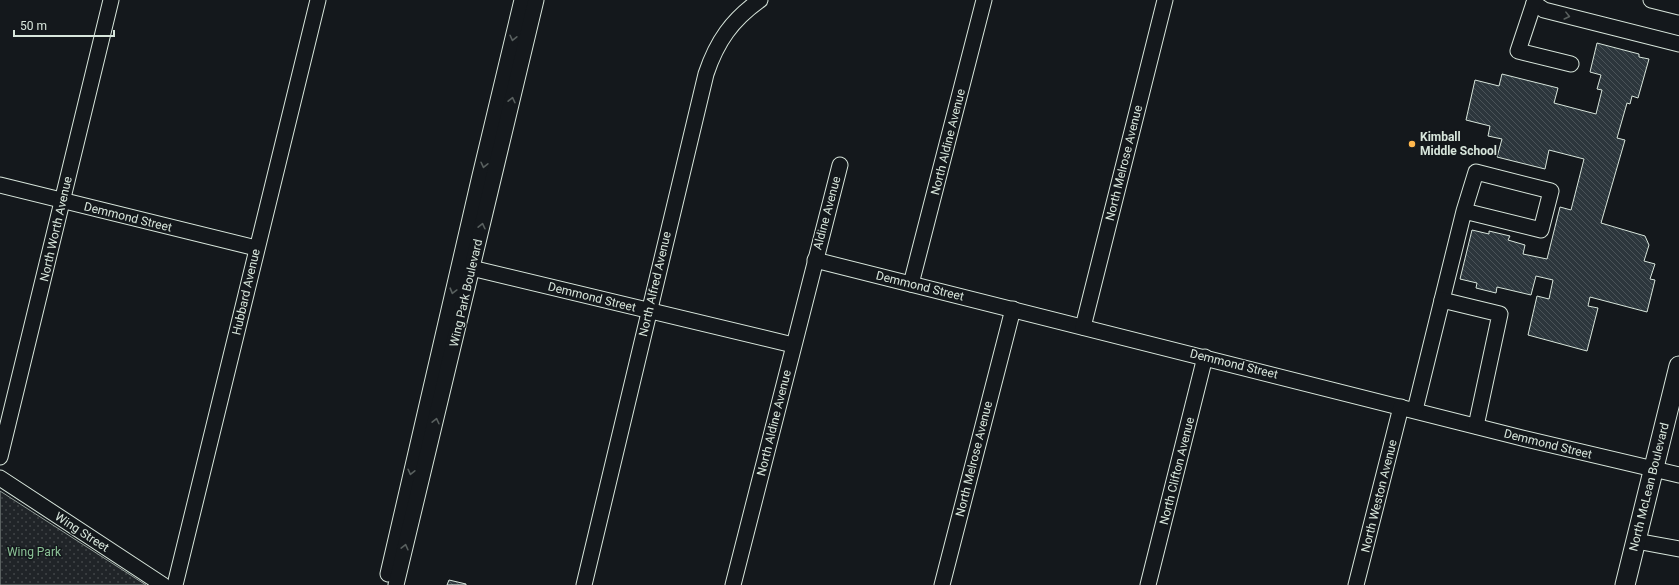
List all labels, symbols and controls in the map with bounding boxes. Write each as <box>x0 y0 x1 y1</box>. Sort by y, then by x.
one-way arrow <box>1563 11 1570 20</box>
scale bar <box>14 12 114 38</box>
text: 50 m <box>20 19 47 33</box>
one-way arrow <box>509 34 518 41</box>
street label: North Aldine Avenue <box>928 87 968 197</box>
one-way arrow <box>507 97 516 104</box>
street label: North Melrose Avenue <box>1103 104 1145 222</box>
place label: Kimball Middle School <box>1420 130 1497 158</box>
marker: Kimball Middle School <box>1407 139 1417 149</box>
one-way arrow <box>480 161 488 168</box>
street label: North Worth Avenue <box>37 175 75 283</box>
street label: Aldine Avenue <box>810 175 844 251</box>
street label: Demmond Street <box>83 199 173 235</box>
one-way arrow <box>477 223 486 230</box>
street label: North Alfred Avenue <box>636 230 674 338</box>
street label: Wing Park Boulevard <box>447 238 485 348</box>
street label: Hubbard Avenue <box>229 247 263 337</box>
street label: Demmond Street <box>875 268 965 304</box>
street label: Demmond Street <box>547 279 637 315</box>
one-way arrow <box>450 288 458 294</box>
street label: Demmond Street <box>1189 346 1279 382</box>
street label: North Aldine Avenue <box>754 368 794 478</box>
street label: North Melrose Avenue <box>953 400 995 518</box>
street label: North Clifton Avenue <box>1157 416 1197 526</box>
one-way arrow <box>431 418 439 424</box>
street label: North McLean Boulevard <box>1626 421 1672 553</box>
street label: Demmond Street <box>1503 426 1593 462</box>
street label: North Weston Avenue <box>1358 438 1400 554</box>
one-way arrow <box>408 469 416 475</box>
street label: Wing Street <box>52 509 112 555</box>
one-way arrow <box>400 544 409 551</box>
park label: Wing Park <box>7 545 62 559</box>

